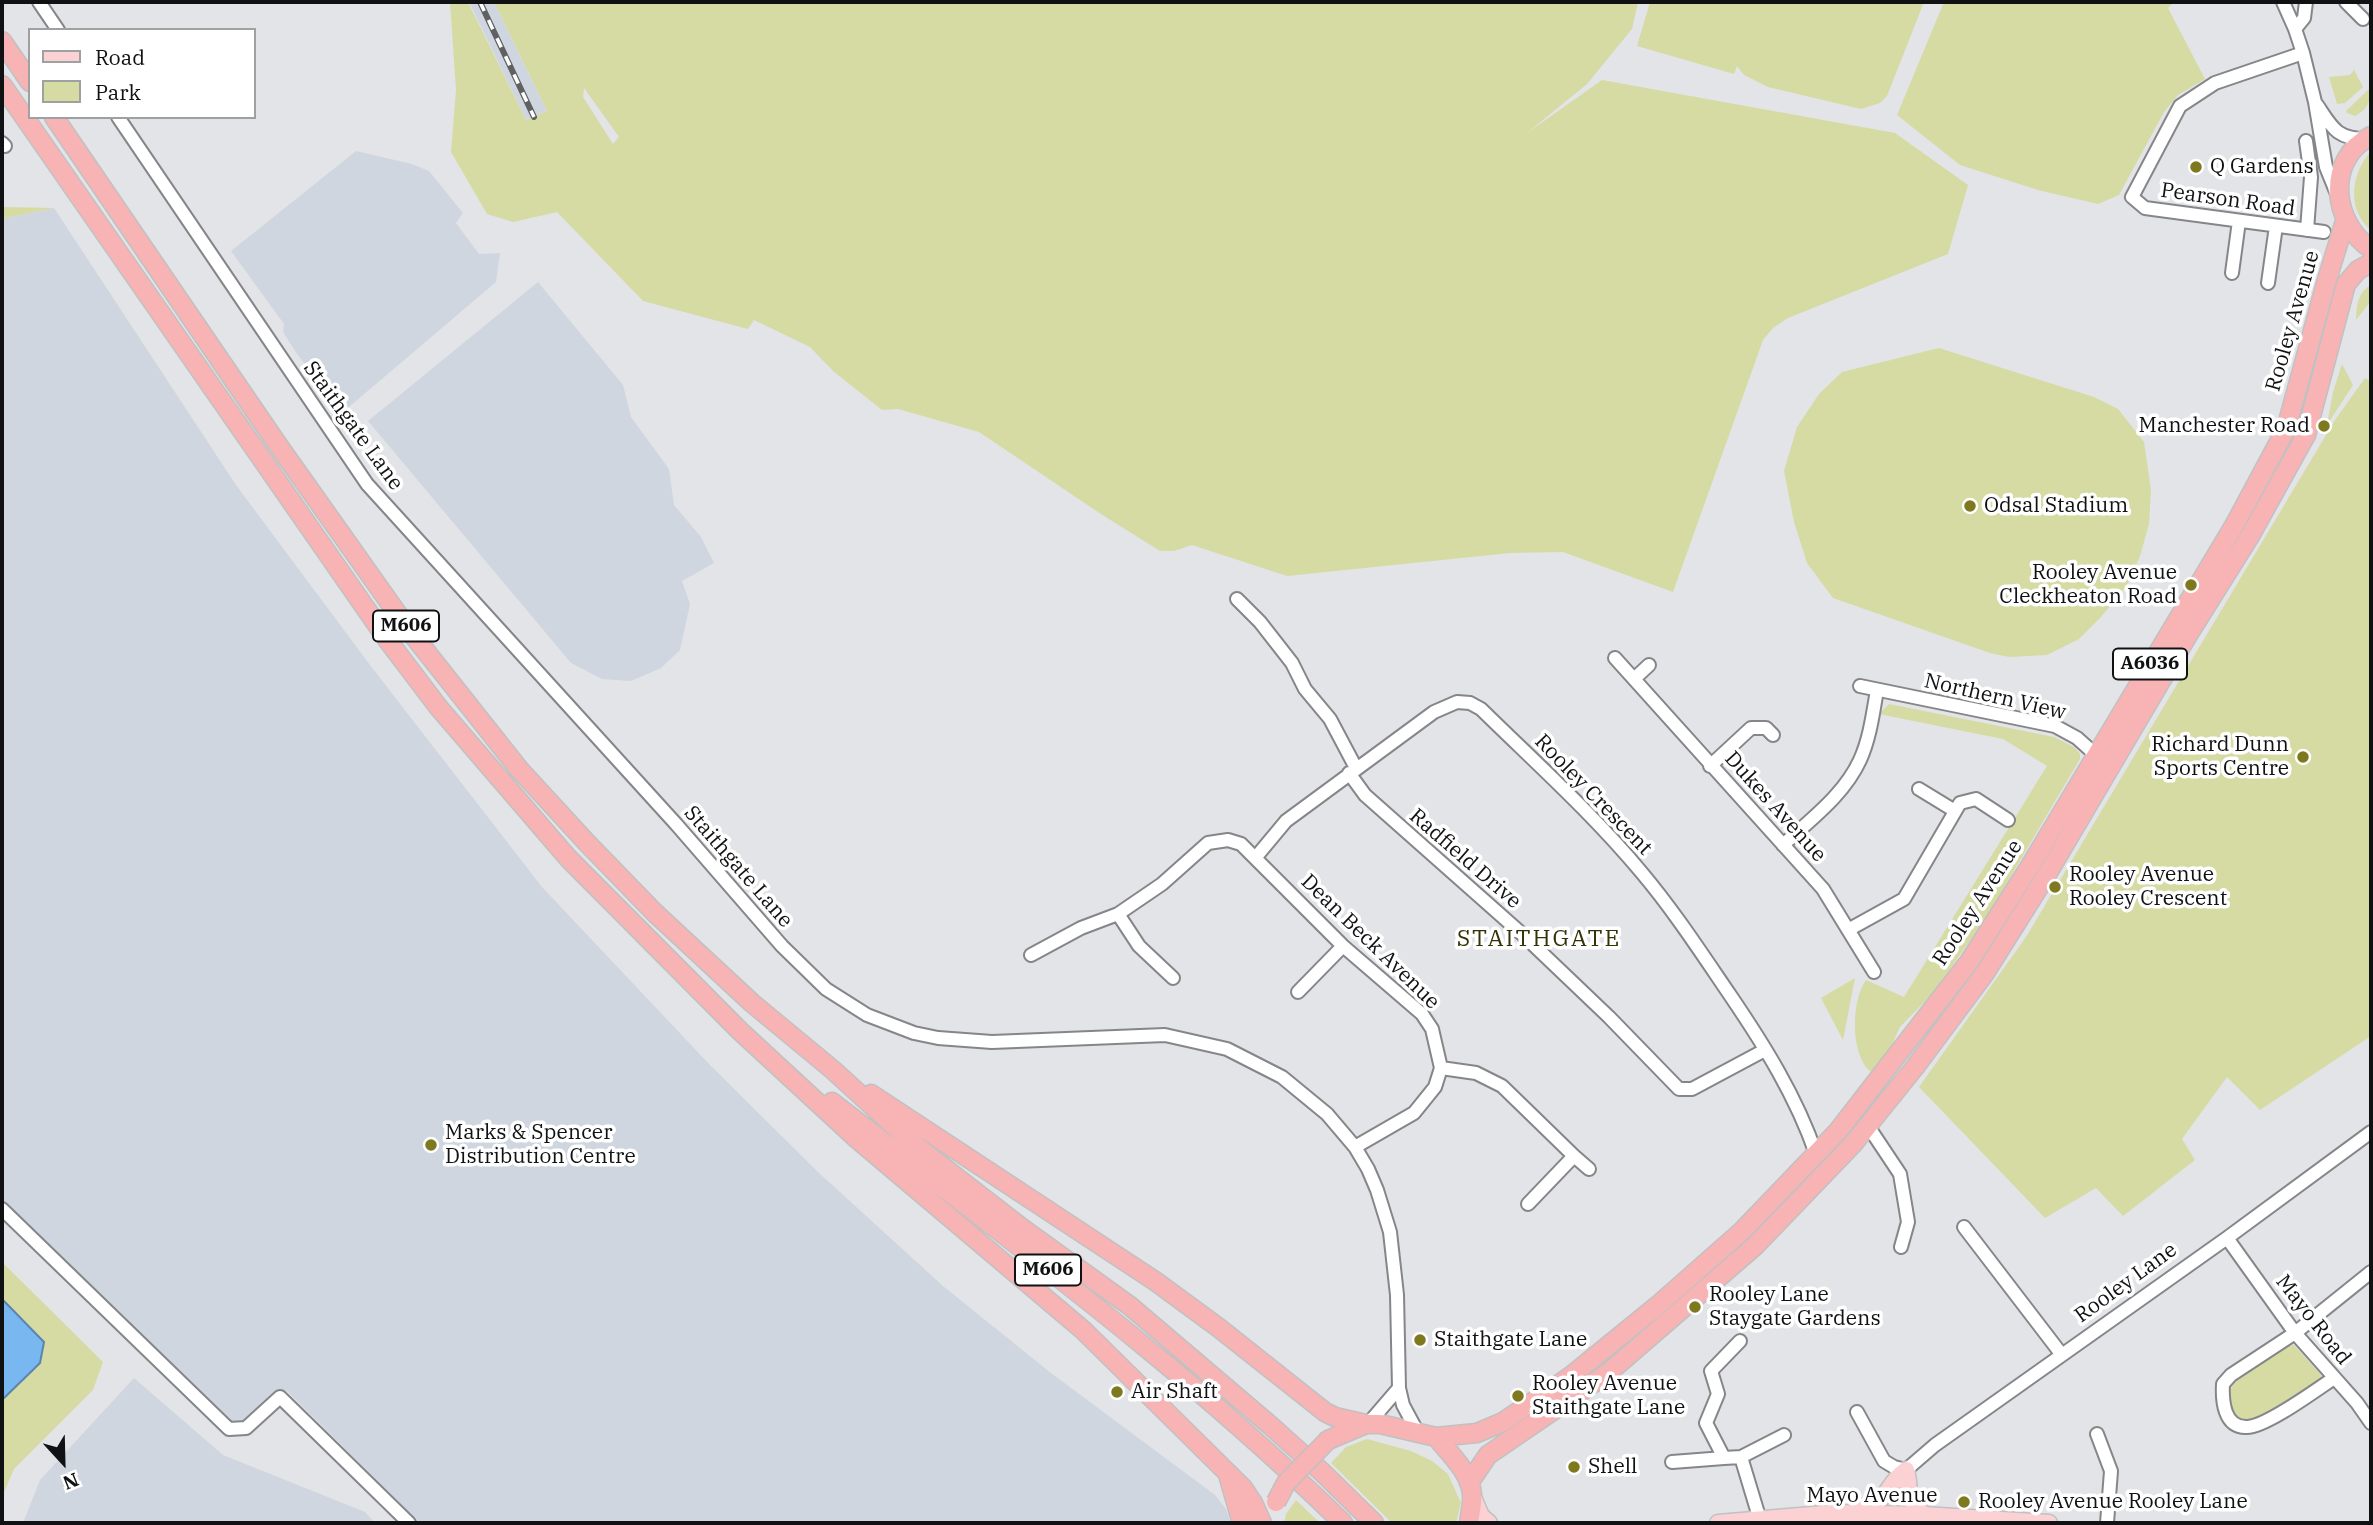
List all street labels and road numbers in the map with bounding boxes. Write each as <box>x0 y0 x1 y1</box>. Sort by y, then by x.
street label: Pearson Road <box>2159 178 2297 222</box>
street label: Rooley Avenue <box>2261 248 2325 394</box>
street label: Staithgate Lane <box>298 357 408 495</box>
road number: M606 <box>373 610 439 642</box>
road number: A6036 <box>2113 649 2187 680</box>
street label: Northern View <box>1922 668 2068 726</box>
street label: Rooley Crescent <box>1529 729 1657 861</box>
street label: Dukes Avenue <box>1719 747 1831 867</box>
street label: Staithgate Lane <box>678 801 798 933</box>
street label: Radfield Drive <box>1404 804 1526 914</box>
street label: Rooley Avenue <box>1928 835 2028 971</box>
street label: Dean Beck Avenue <box>1295 869 1445 1015</box>
street label: Rooley Lane <box>2070 1238 2182 1328</box>
road number: M606 <box>1015 1254 1081 1286</box>
street label: Mayo Road <box>2270 1270 2356 1370</box>
street label: Mayo Avenue <box>1806 1483 1938 1509</box>

